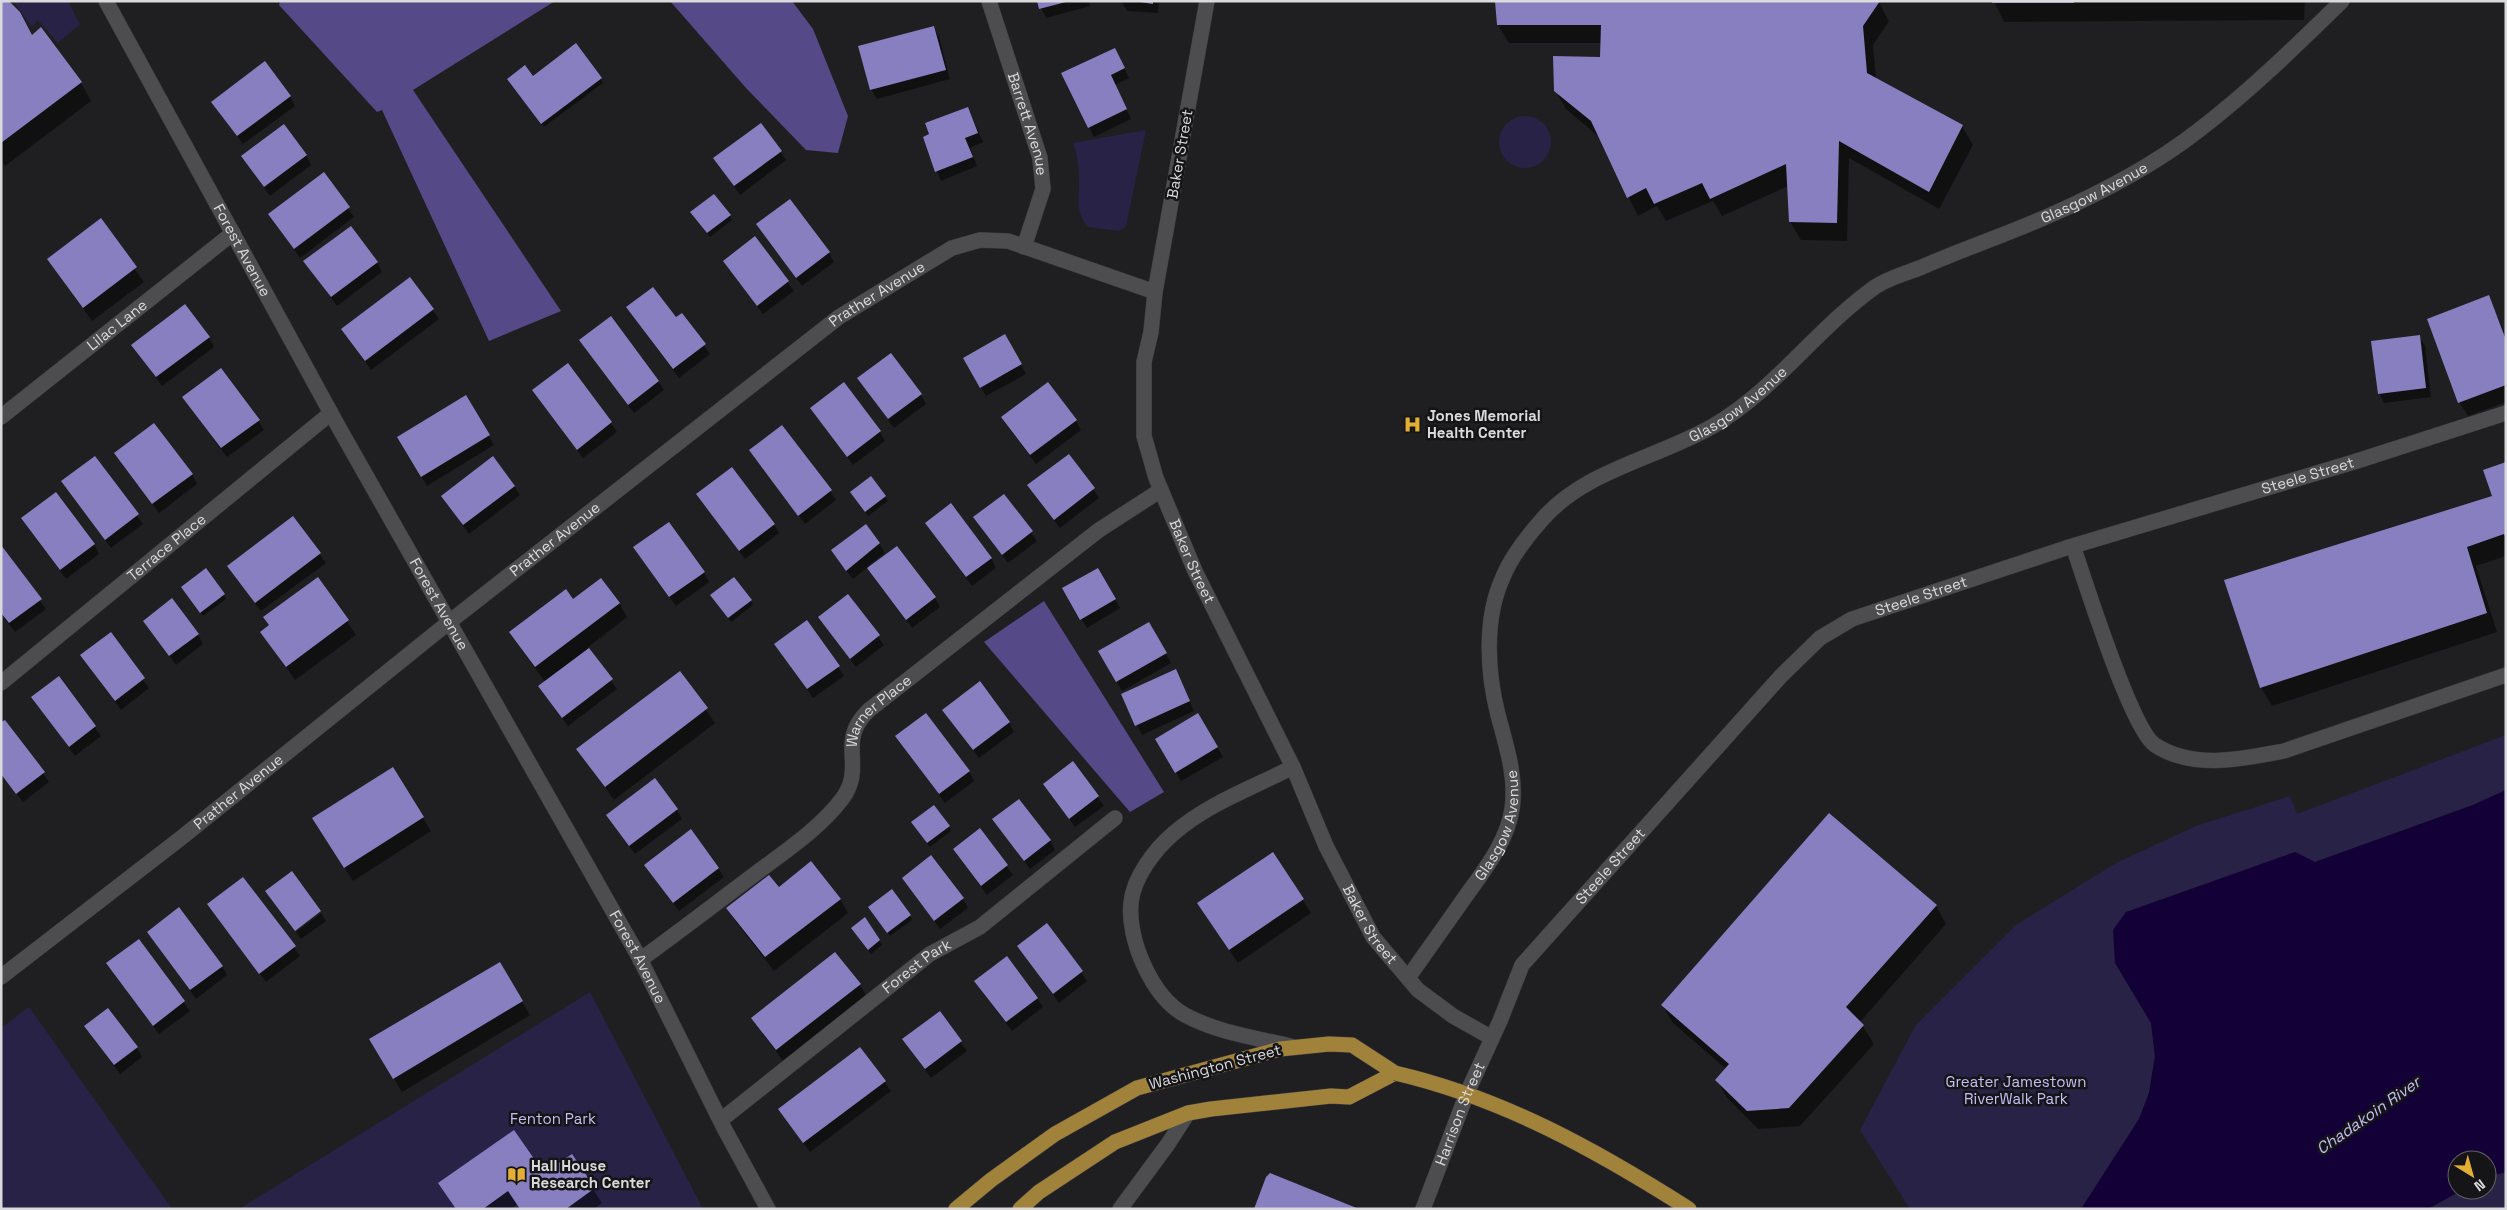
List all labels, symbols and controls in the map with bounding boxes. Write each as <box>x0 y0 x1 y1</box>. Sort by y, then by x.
street label: Barrett Avenue <box>1004 70 1052 176</box>
street label: Baker Street <box>1162 108 1197 200</box>
street label: Glasgow Avenue <box>2038 157 2151 227</box>
street label: Forest Avenue <box>210 200 276 300</box>
street label: Prather Avenue <box>824 257 928 331</box>
street label: Lilac Lane <box>83 295 151 354</box>
street label: Glasgow Avenue <box>1685 362 1791 446</box>
place label: Jones Memorial Health Center <box>1427 406 1541 442</box>
hospital icon: Jones Memorial Health Center <box>1403 415 1423 435</box>
street label: Steele Street <box>2259 452 2356 498</box>
street label: Prather Avenue <box>505 498 604 580</box>
street label: Terrace Place <box>123 509 210 585</box>
street label: Baker Street <box>1165 516 1220 607</box>
street label: Forest Avenue <box>406 554 473 653</box>
street label: Steele Street <box>1872 571 1970 620</box>
street label: Warner Place <box>842 670 915 748</box>
street label: Prather Avenue <box>189 750 287 833</box>
street label: Glasgow Avenue <box>1470 769 1522 884</box>
street label: Steele Street <box>1571 824 1649 908</box>
street label: Baker Street <box>1339 881 1402 968</box>
street label: Forest Avenue <box>606 907 671 1007</box>
street label: Forest Park <box>878 934 954 997</box>
street label: Washington Street <box>1147 1040 1283 1093</box>
street label: Harrison Street <box>1430 1059 1489 1168</box>
water label: Chadakoin River <box>2312 1071 2426 1159</box>
park label: Greater Jamestown RiverWalk Park <box>1946 1072 2086 1108</box>
park label: Fenton Park <box>510 1109 596 1128</box>
north arrow <box>2447 1150 2497 1200</box>
place label: Hall House Research Center <box>531 1156 650 1192</box>
library icon: Hall House Research Center <box>507 1165 527 1185</box>
text: N <box>2471 1175 2489 1195</box>

